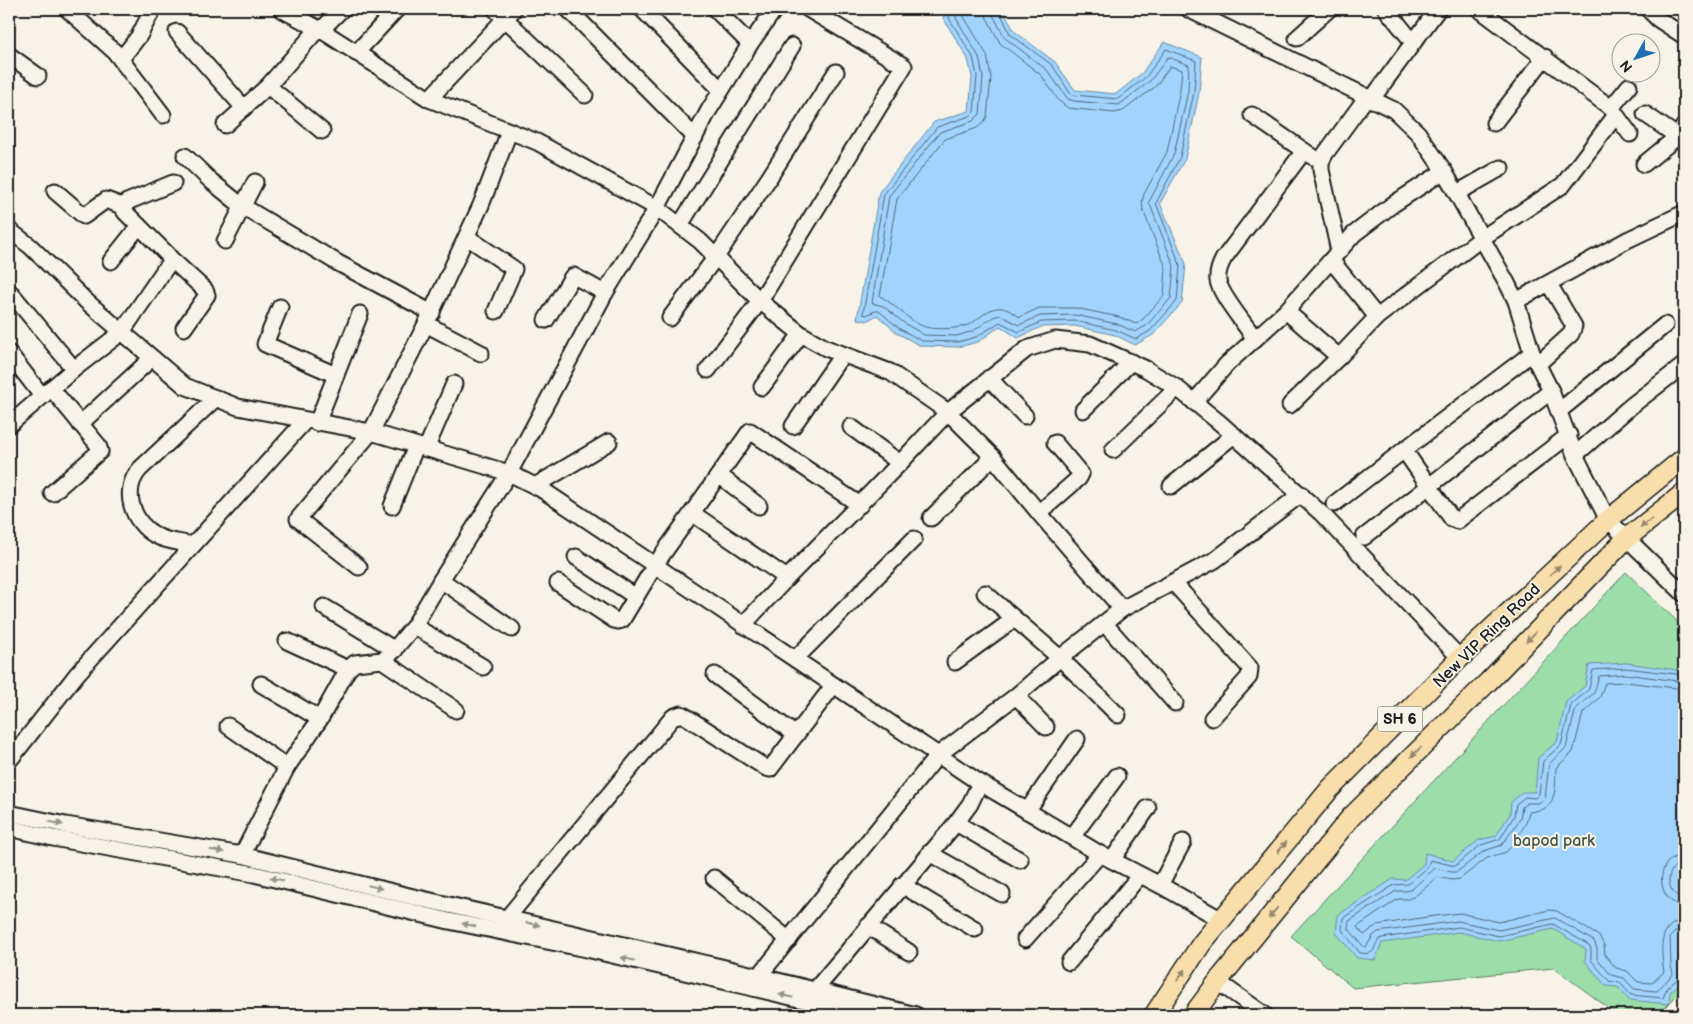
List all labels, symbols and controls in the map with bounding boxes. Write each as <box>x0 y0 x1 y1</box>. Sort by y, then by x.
north arrow <box>1610 32 1660 82</box>
text: N <box>1617 57 1636 76</box>
one-way arrow <box>1639 518 1653 528</box>
one-way arrow <box>1549 564 1561 576</box>
street label: New VIP Ring Road <box>1429 580 1545 692</box>
one-way arrow <box>1525 631 1537 643</box>
road number: SH 6 <box>1378 706 1422 732</box>
one-way arrow <box>1410 746 1422 758</box>
one-way arrow <box>49 819 64 827</box>
park label: bapod park <box>1513 832 1595 851</box>
one-way arrow <box>1276 841 1287 854</box>
one-way arrow <box>209 847 225 855</box>
one-way arrow <box>269 875 285 883</box>
one-way arrow <box>367 884 382 892</box>
one-way arrow <box>1268 906 1279 919</box>
one-way arrow <box>526 920 541 928</box>
one-way arrow <box>462 921 477 929</box>
one-way arrow <box>621 955 636 963</box>
one-way arrow <box>1176 968 1186 982</box>
one-way arrow <box>779 992 794 1000</box>

